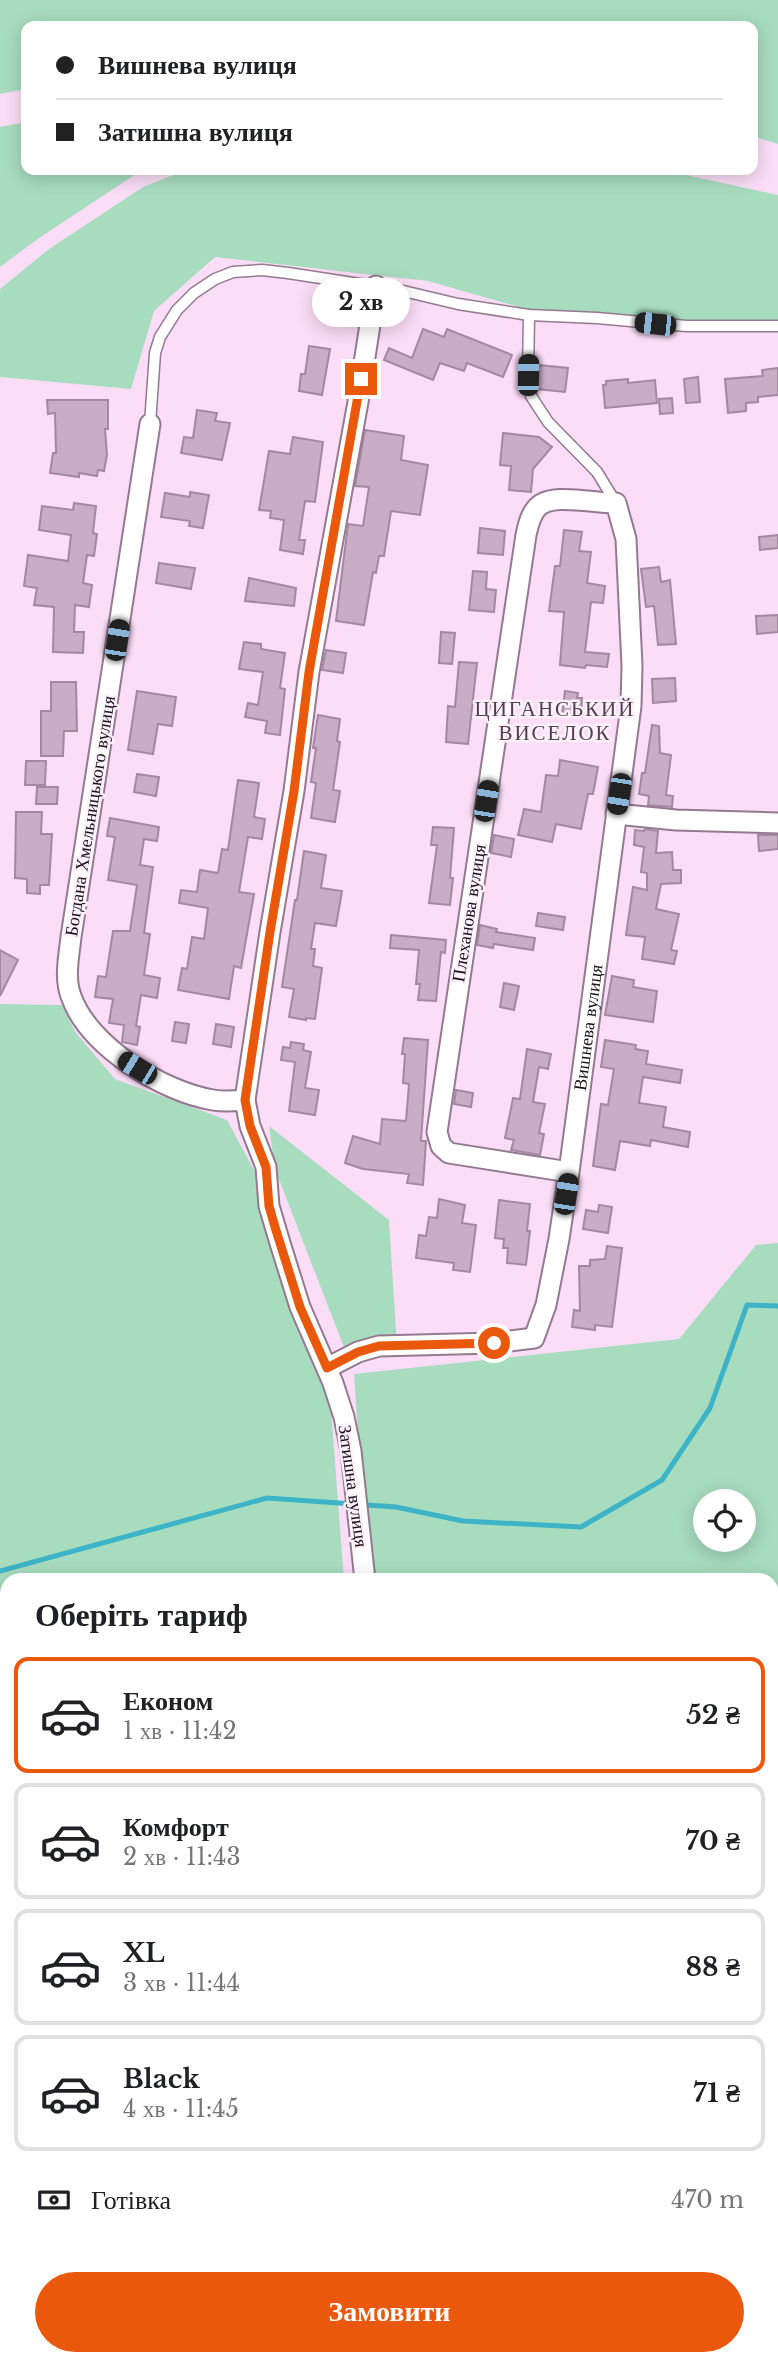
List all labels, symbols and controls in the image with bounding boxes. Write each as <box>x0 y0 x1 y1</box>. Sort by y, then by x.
text: Вишнева вулиця <box>98 49 297 81</box>
text: Затишна вулиця <box>98 116 293 148</box>
callout: 2 хв <box>312 278 410 326</box>
text: 2 хв <box>338 288 384 316</box>
car <box>634 311 677 337</box>
car <box>518 354 539 396</box>
route end <box>345 363 377 395</box>
car <box>104 618 131 662</box>
street label: Богдана Хмельницького вулиця <box>60 694 120 938</box>
district label: ЦИГАНСЬКИЙ ВИСЕЛОК <box>475 696 635 746</box>
car <box>606 772 633 816</box>
car <box>473 779 500 823</box>
street label: Плеханова вулиця <box>447 843 491 983</box>
street label: Вишнева вулиця <box>569 963 608 1092</box>
car <box>114 1048 161 1088</box>
car <box>553 1172 580 1216</box>
route start <box>478 1327 510 1359</box>
street label: Затишна вулиця <box>334 1423 372 1549</box>
map controls <box>693 1489 756 1552</box>
button: locate <box>693 1489 756 1552</box>
text: Оберіть тариф <box>35 1595 248 1635</box>
icon: car <box>39 1684 102 1747</box>
text: Економ <box>123 1685 213 1717</box>
text: 52 ₴ <box>686 1699 740 1731</box>
text: 1 хв · 11:42 <box>123 1717 237 1745</box>
icon: car <box>39 1810 102 1873</box>
text: Комфорт <box>123 1811 229 1843</box>
text: 70 ₴ <box>686 1825 740 1857</box>
text: 2 хв · 11:43 <box>123 1843 241 1871</box>
icon: car <box>39 1936 102 1999</box>
text: XL <box>123 1937 165 1969</box>
text: 88 ₴ <box>686 1951 740 1983</box>
text: 3 хв · 11:44 <box>123 1969 240 1997</box>
icon: car <box>39 2062 102 2125</box>
text: Black <box>123 2063 200 2095</box>
text: 71 ₴ <box>693 2077 740 2109</box>
text: 4 хв · 11:45 <box>123 2095 239 2123</box>
icon: cash <box>35 2181 73 2219</box>
text: Готівка <box>91 2184 171 2216</box>
text: 470 m <box>671 2186 744 2214</box>
button: Замовити <box>35 2272 744 2352</box>

